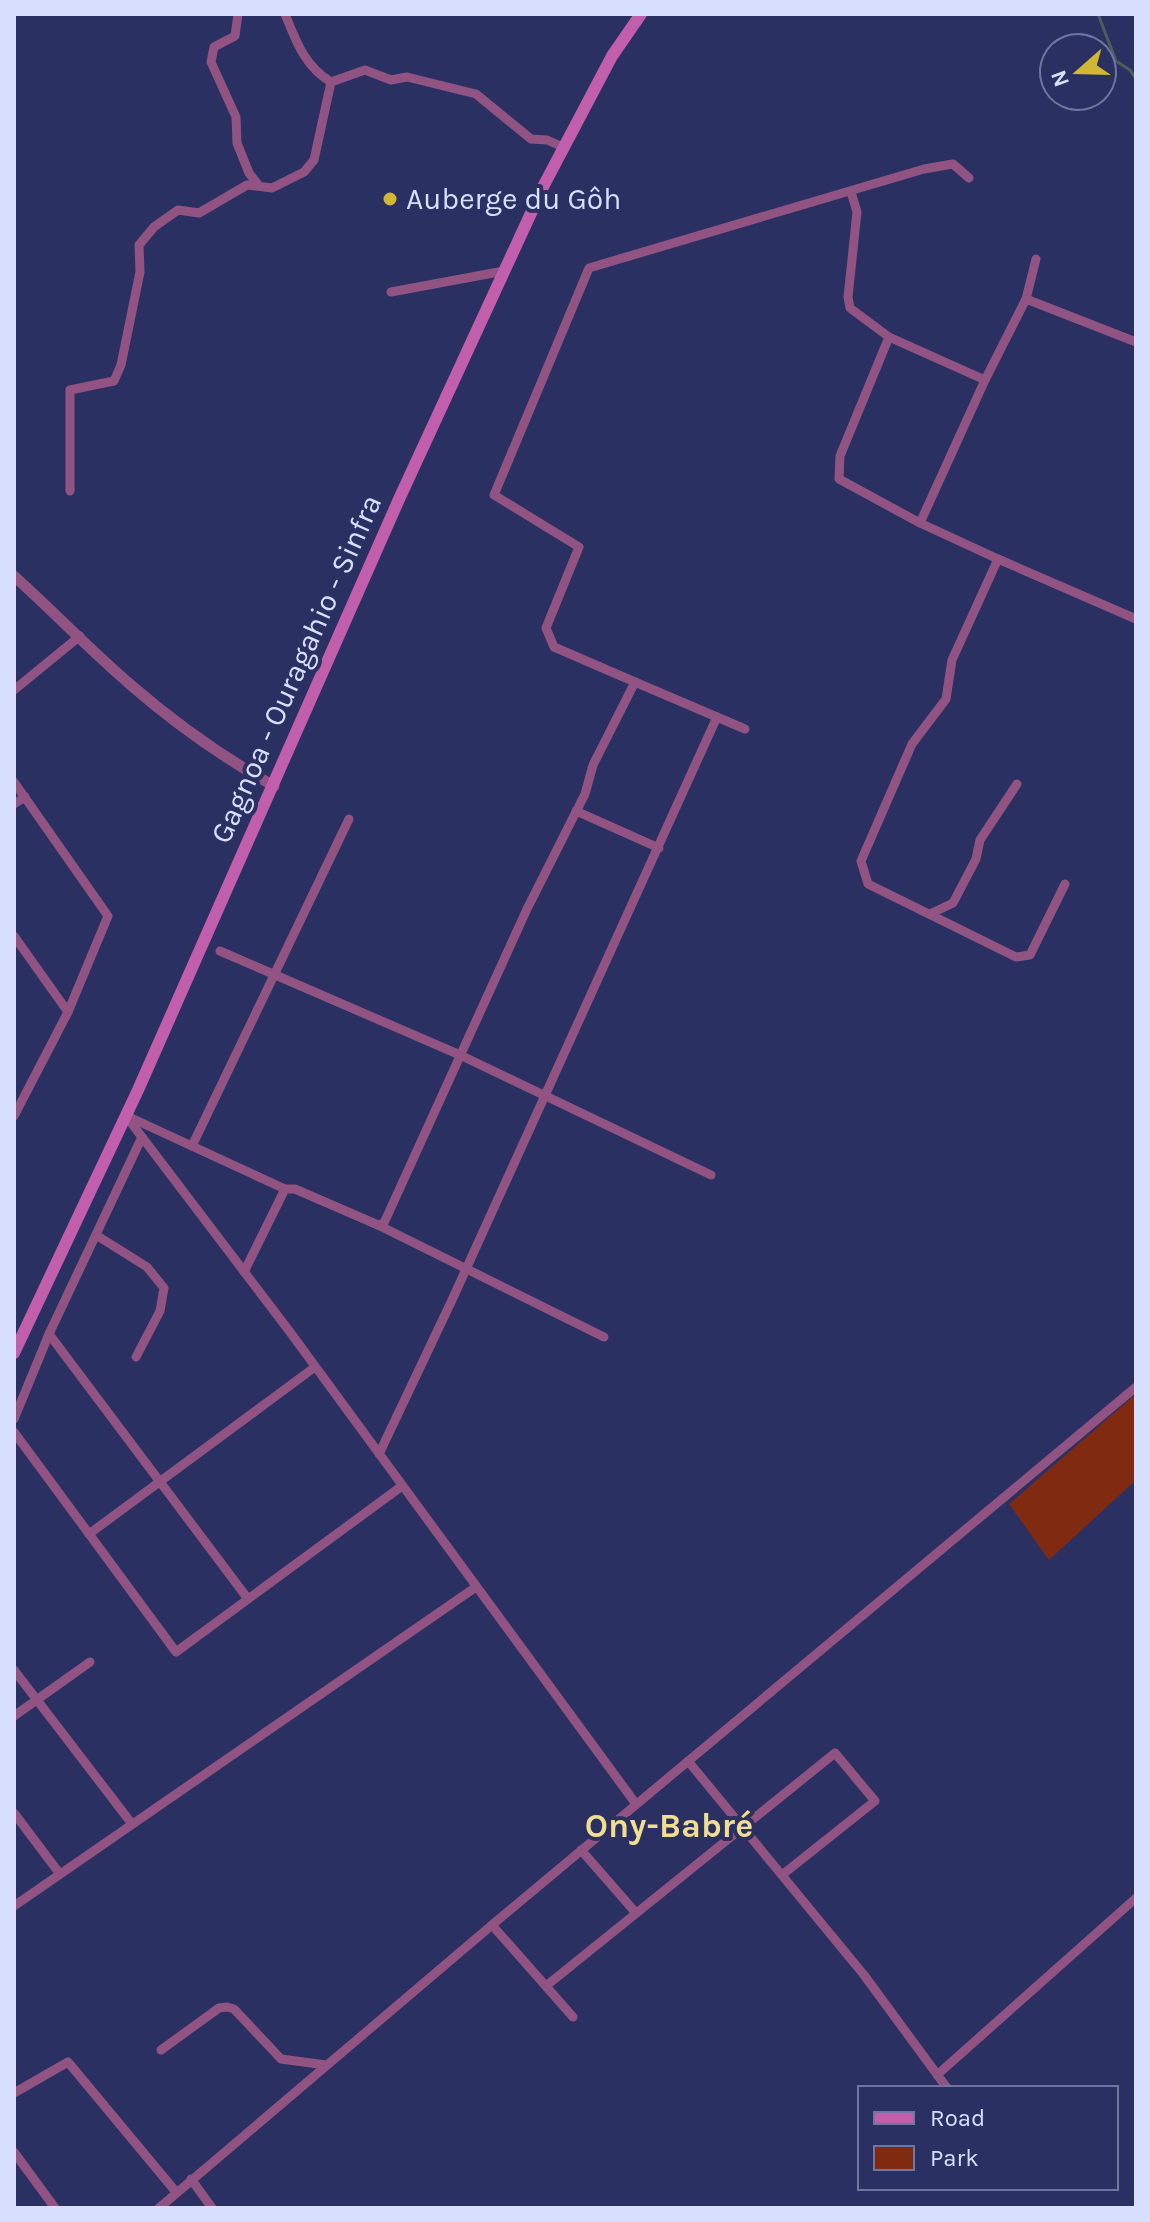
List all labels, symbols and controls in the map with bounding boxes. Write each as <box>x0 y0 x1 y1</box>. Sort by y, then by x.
north arrow <box>1038 32 1118 112</box>
text: N <box>1045 67 1075 90</box>
place label: Auberge du Gôh <box>406 181 621 217</box>
marker: Auberge du Gôh <box>381 190 399 208</box>
street label: Gagnoa - Ouragahio - Sinfra <box>203 489 389 849</box>
district label: Ony-Babré <box>585 1806 753 1846</box>
legend <box>858 2086 1118 2190</box>
text: Road <box>930 2104 985 2132</box>
text: Park <box>930 2144 979 2172</box>

